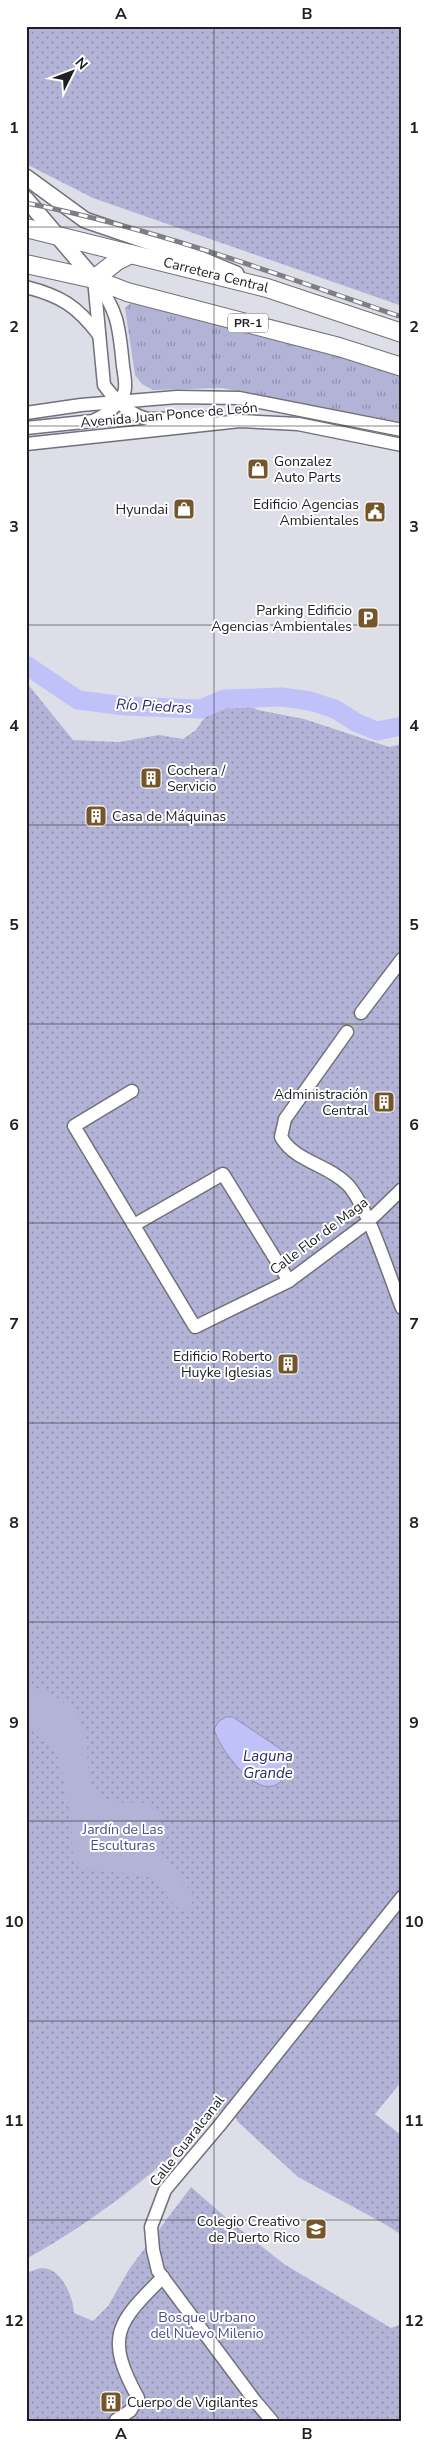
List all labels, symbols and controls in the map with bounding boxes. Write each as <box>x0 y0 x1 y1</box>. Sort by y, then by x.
text: A <box>115 3 127 25</box>
text: B <box>301 3 313 25</box>
north arrow <box>48 48 98 98</box>
text: N <box>71 53 92 74</box>
text: 1 <box>9 117 19 139</box>
text: 1 <box>409 117 419 139</box>
street label: Carretera Central <box>161 253 272 297</box>
road number: PR-1 <box>228 314 268 332</box>
text: 2 <box>9 316 19 338</box>
text: 2 <box>409 316 419 338</box>
street label: Avenida Juan Ponce de León <box>80 398 258 432</box>
place label: Gonzalez Auto Parts <box>274 452 341 487</box>
shop icon: Gonzalez Auto Parts <box>246 457 270 481</box>
place label: Edificio Agencias Ambientales <box>253 495 359 530</box>
shop icon: Hyundai <box>172 497 196 521</box>
place label: Hyundai <box>116 500 168 519</box>
public building icon: Edificio Agencias Ambientales <box>363 500 387 524</box>
text: 3 <box>9 516 19 538</box>
text: 3 <box>409 516 419 538</box>
place label: Parking Edificio Agencias Ambientales <box>211 601 352 636</box>
parking icon: Parking Edificio Agencias Ambientales <box>356 606 380 630</box>
water label: Río Piedras <box>116 694 192 718</box>
text: 4 <box>9 715 19 737</box>
text: 4 <box>409 715 419 737</box>
place label: Cochera / Servicio <box>167 761 227 796</box>
building icon: Cochera / Servicio <box>139 766 163 790</box>
building icon: Casa de Máquinas <box>84 804 108 828</box>
place label: Casa de Máquinas <box>112 807 227 826</box>
text: 5 <box>9 914 19 936</box>
text: 5 <box>409 914 419 936</box>
place label: Administración Central <box>274 1085 369 1120</box>
building icon: Administración Central <box>372 1090 396 1114</box>
text: 6 <box>9 1114 19 1136</box>
text: 6 <box>409 1114 419 1136</box>
street label: Calle Flor de Maga <box>266 1193 372 1279</box>
text: 7 <box>9 1313 19 1335</box>
text: 7 <box>409 1313 419 1335</box>
place label: Edificio Roberto Huyke Iglesias <box>173 1347 272 1382</box>
building icon: Edificio Roberto Huyke Iglesias <box>276 1352 300 1376</box>
text: 8 <box>9 1512 19 1534</box>
text: 8 <box>409 1512 419 1534</box>
text: 9 <box>9 1712 19 1734</box>
text: 9 <box>409 1712 419 1734</box>
water label: Laguna Grande <box>243 1746 293 1783</box>
park label: Jardín de Las Esculturas <box>82 1820 164 1855</box>
text: 10 <box>4 1911 24 1933</box>
text: 10 <box>404 1911 424 1933</box>
street label: Calle Guaralcanal <box>145 2091 229 2191</box>
text: 11 <box>4 2110 24 2132</box>
text: 11 <box>404 2110 424 2132</box>
place label: Colegio Creativo de Puerto Rico <box>197 2212 300 2247</box>
school or university icon: Colegio Creativo de Puerto Rico <box>304 2217 328 2241</box>
park label: Bosque Urbano del Nuevo Milenio <box>150 2308 264 2343</box>
text: 12 <box>4 2310 24 2332</box>
text: 12 <box>404 2310 424 2332</box>
building icon: Cuerpo de Vigilantes <box>99 2390 123 2414</box>
place label: Cuerpo de Vigilantes <box>127 2393 258 2412</box>
text: A <box>115 2423 127 2445</box>
text: B <box>301 2423 313 2445</box>

